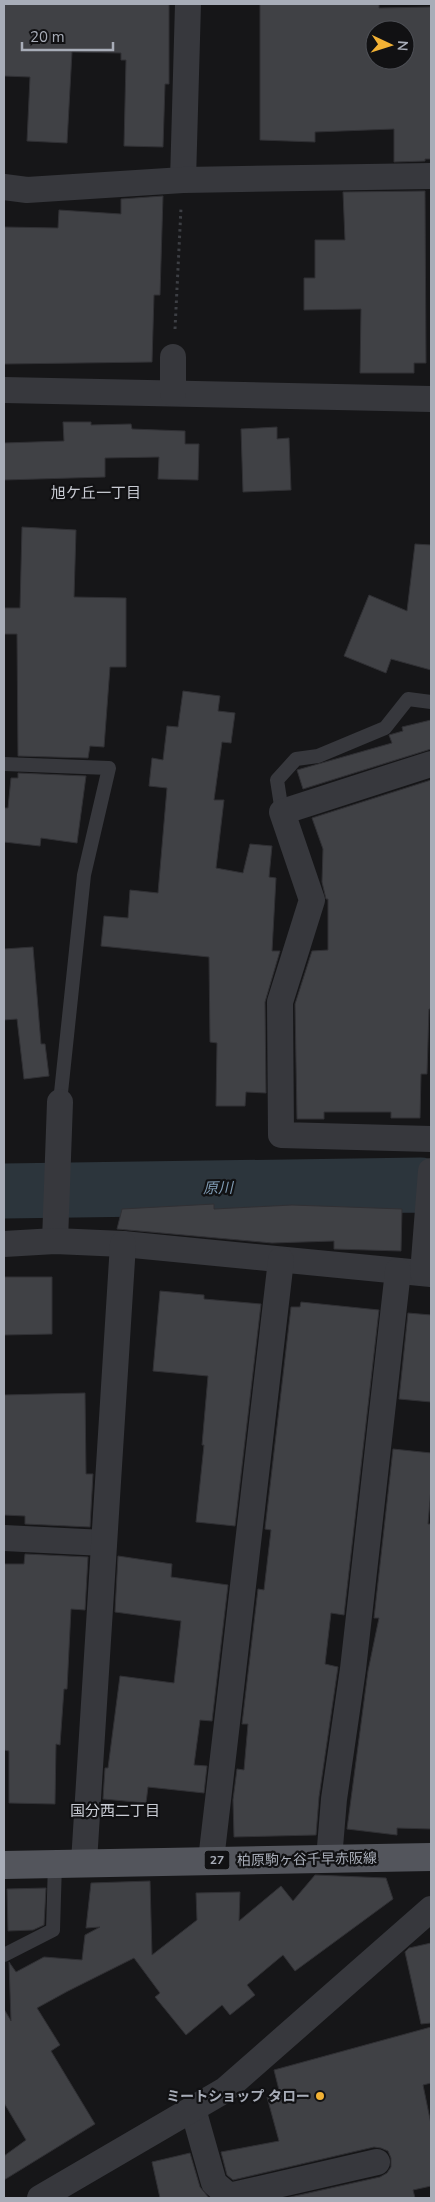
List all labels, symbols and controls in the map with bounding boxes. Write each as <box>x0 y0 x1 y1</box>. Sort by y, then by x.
scale bar <box>22 20 114 52</box>
north arrow <box>365 20 415 70</box>
text: 20 m <box>30 27 65 47</box>
text: N <box>393 40 412 52</box>
district label: 旭ケ丘一丁目 <box>51 483 141 503</box>
water label: 原川 <box>203 1178 235 1198</box>
district label: 国分西二丁目 <box>70 1801 160 1821</box>
street label: 柏原駒ヶ谷千早赤阪線 <box>237 1849 377 1870</box>
road number: 27 <box>204 1850 230 1870</box>
place label: ミートショップ タロー <box>166 2087 310 2106</box>
marker: ミートショップ タロー <box>314 2090 326 2102</box>

